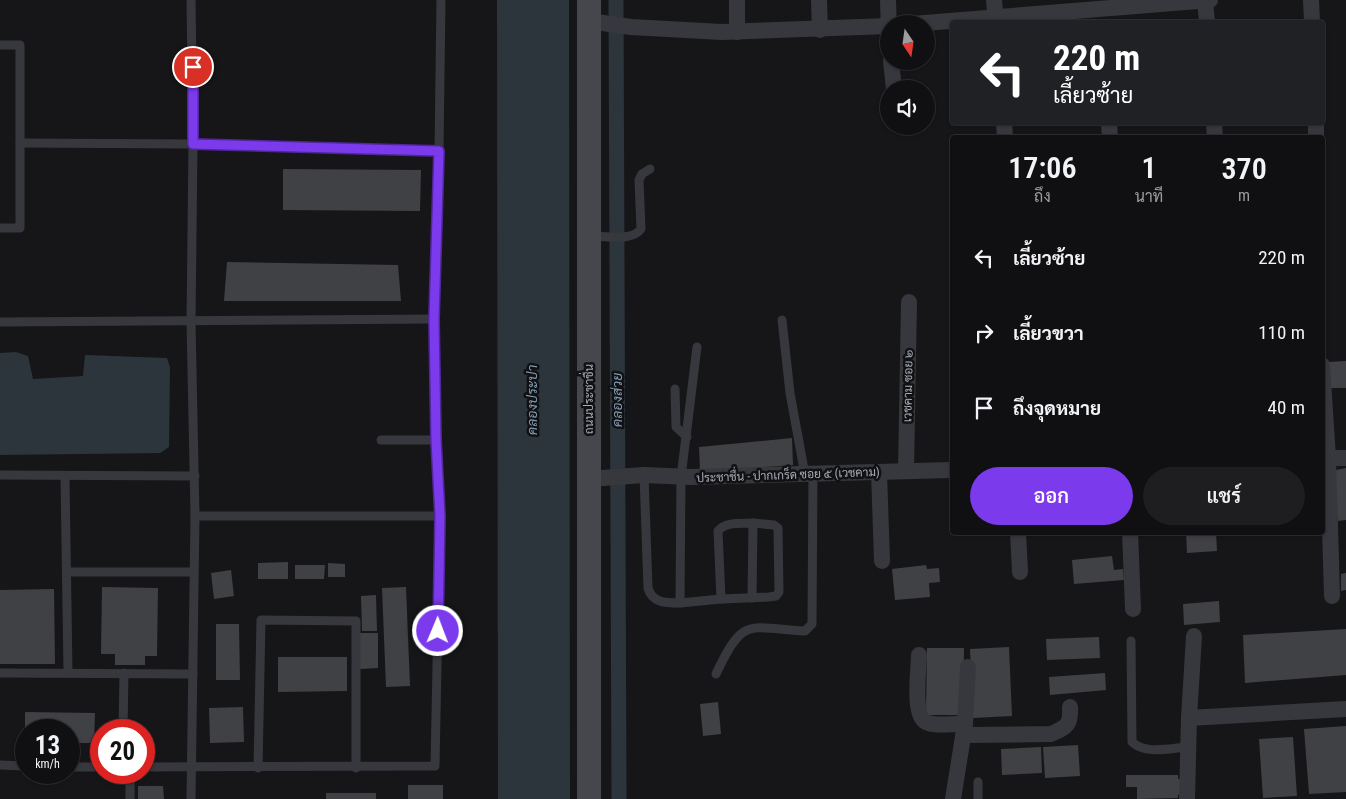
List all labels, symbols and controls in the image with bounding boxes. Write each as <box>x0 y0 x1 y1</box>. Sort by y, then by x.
north arrow <box>880 15 935 70</box>
map controls <box>880 15 935 135</box>
text: 220 m <box>1053 38 1140 79</box>
icon: left <box>970 40 1035 105</box>
pin <box>172 46 214 88</box>
icon: arrive <box>179 53 207 81</box>
button: sound <box>880 80 935 135</box>
text: เลี้ยวซ้าย <box>1053 83 1133 108</box>
text: 17:06 <box>1008 150 1077 185</box>
text: 1 <box>1141 150 1157 185</box>
text: 370 <box>1221 151 1267 186</box>
text: m <box>1238 186 1250 205</box>
text: ถึง <box>1034 187 1051 206</box>
text: นาที <box>1135 187 1163 206</box>
icon: left <box>970 244 998 272</box>
text: 220 m <box>1258 246 1305 269</box>
text: เลี้ยวซ้าย <box>1013 247 1085 270</box>
icon: right <box>970 319 998 347</box>
text: 110 m <box>1258 321 1305 344</box>
text: เลี้ยวขวา <box>1013 322 1084 345</box>
street label: เวชคาม ซอย ๒ <box>900 350 916 422</box>
street label: ถนนประชาชื่น <box>578 363 596 434</box>
water label: คลองประปา <box>524 365 540 435</box>
water label: คลองส่วย <box>609 373 625 427</box>
icon: arrive <box>970 394 998 422</box>
text: 40 m <box>1268 396 1305 419</box>
text: ถึงจุดหมาย <box>1013 397 1101 420</box>
street label: ประชาชื่น - ปากเกร็ด ซอย ๕ (เวชคาม) <box>696 461 880 485</box>
button: ออก <box>970 467 1133 525</box>
button: แชร์ <box>1143 467 1305 525</box>
position arrow <box>411 604 463 656</box>
speed limit sign: 20 <box>90 719 155 784</box>
text: 13 <box>35 731 60 760</box>
text: km/h <box>35 757 60 771</box>

